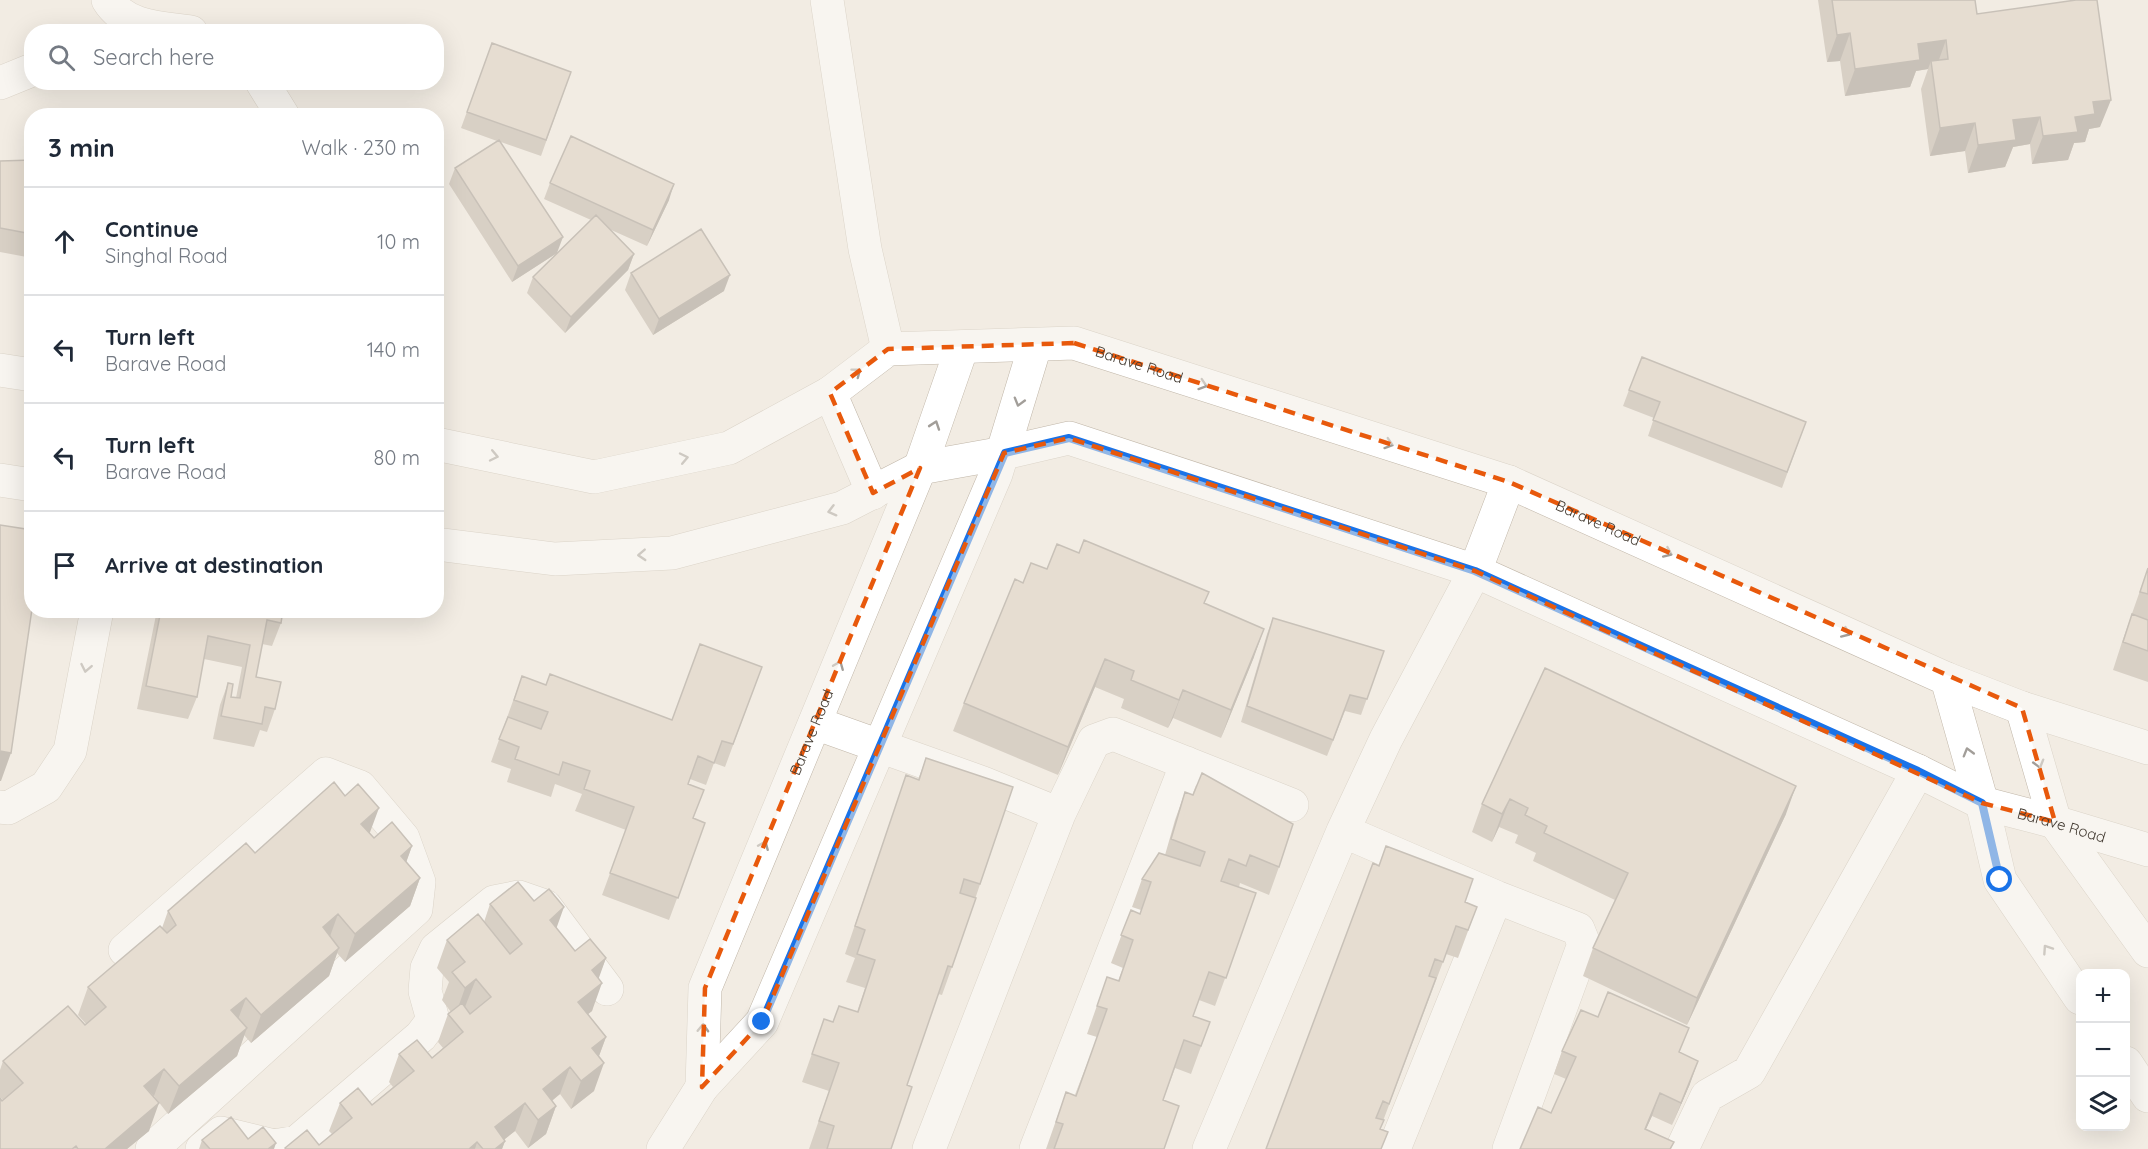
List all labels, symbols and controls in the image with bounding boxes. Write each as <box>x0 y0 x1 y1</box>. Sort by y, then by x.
search box <box>24 24 444 90</box>
icon: search <box>45 41 78 74</box>
text: Search here <box>93 43 214 71</box>
text: 3 min <box>48 131 115 164</box>
text: Walk · 230 m <box>301 135 420 160</box>
text: Continue <box>105 215 199 243</box>
icon: ahead <box>48 225 81 258</box>
text: 10 m <box>377 229 420 254</box>
text: Singhal Road <box>105 243 228 268</box>
text: Turn left <box>105 323 195 351</box>
icon: left <box>48 333 81 366</box>
text: 140 m <box>367 337 420 362</box>
street label: Barave Road <box>1093 341 1186 387</box>
text: Barave Road <box>105 351 226 376</box>
one-way arrow <box>851 369 862 380</box>
one-way arrow <box>1197 377 1208 390</box>
one-way arrow <box>1014 396 1026 407</box>
one-way arrow <box>927 421 940 431</box>
text: Turn left <box>105 431 195 459</box>
one-way arrow <box>1383 437 1394 449</box>
icon: left <box>48 441 81 474</box>
text: 80 m <box>374 445 420 470</box>
one-way arrow <box>488 449 498 462</box>
one-way arrow <box>679 452 689 465</box>
text: Barave Road <box>105 459 226 484</box>
street label: Barave Road <box>1553 495 1644 550</box>
one-way arrow <box>827 504 837 516</box>
one-way arrow <box>1661 546 1672 558</box>
one-way arrow <box>638 548 647 561</box>
icon: arrive <box>48 549 81 582</box>
text: Arrive at destination <box>105 551 323 579</box>
one-way arrow <box>1839 626 1850 638</box>
one-way arrow <box>832 660 844 671</box>
one-way arrow <box>80 663 93 673</box>
street label: Barave Road <box>785 686 837 778</box>
one-way arrow <box>1963 747 1975 758</box>
one-way arrow <box>2031 759 2044 769</box>
street label: Barave Road <box>2015 803 2108 846</box>
one-way arrow <box>757 840 769 851</box>
route start <box>1986 866 2012 892</box>
one-way arrow <box>2044 945 2055 956</box>
map controls <box>2076 969 2130 1131</box>
button: + <box>2076 969 2130 1023</box>
route end <box>748 1008 774 1034</box>
button: − <box>2076 1023 2130 1077</box>
one-way arrow <box>697 1024 710 1033</box>
button: layers <box>2076 1077 2130 1131</box>

